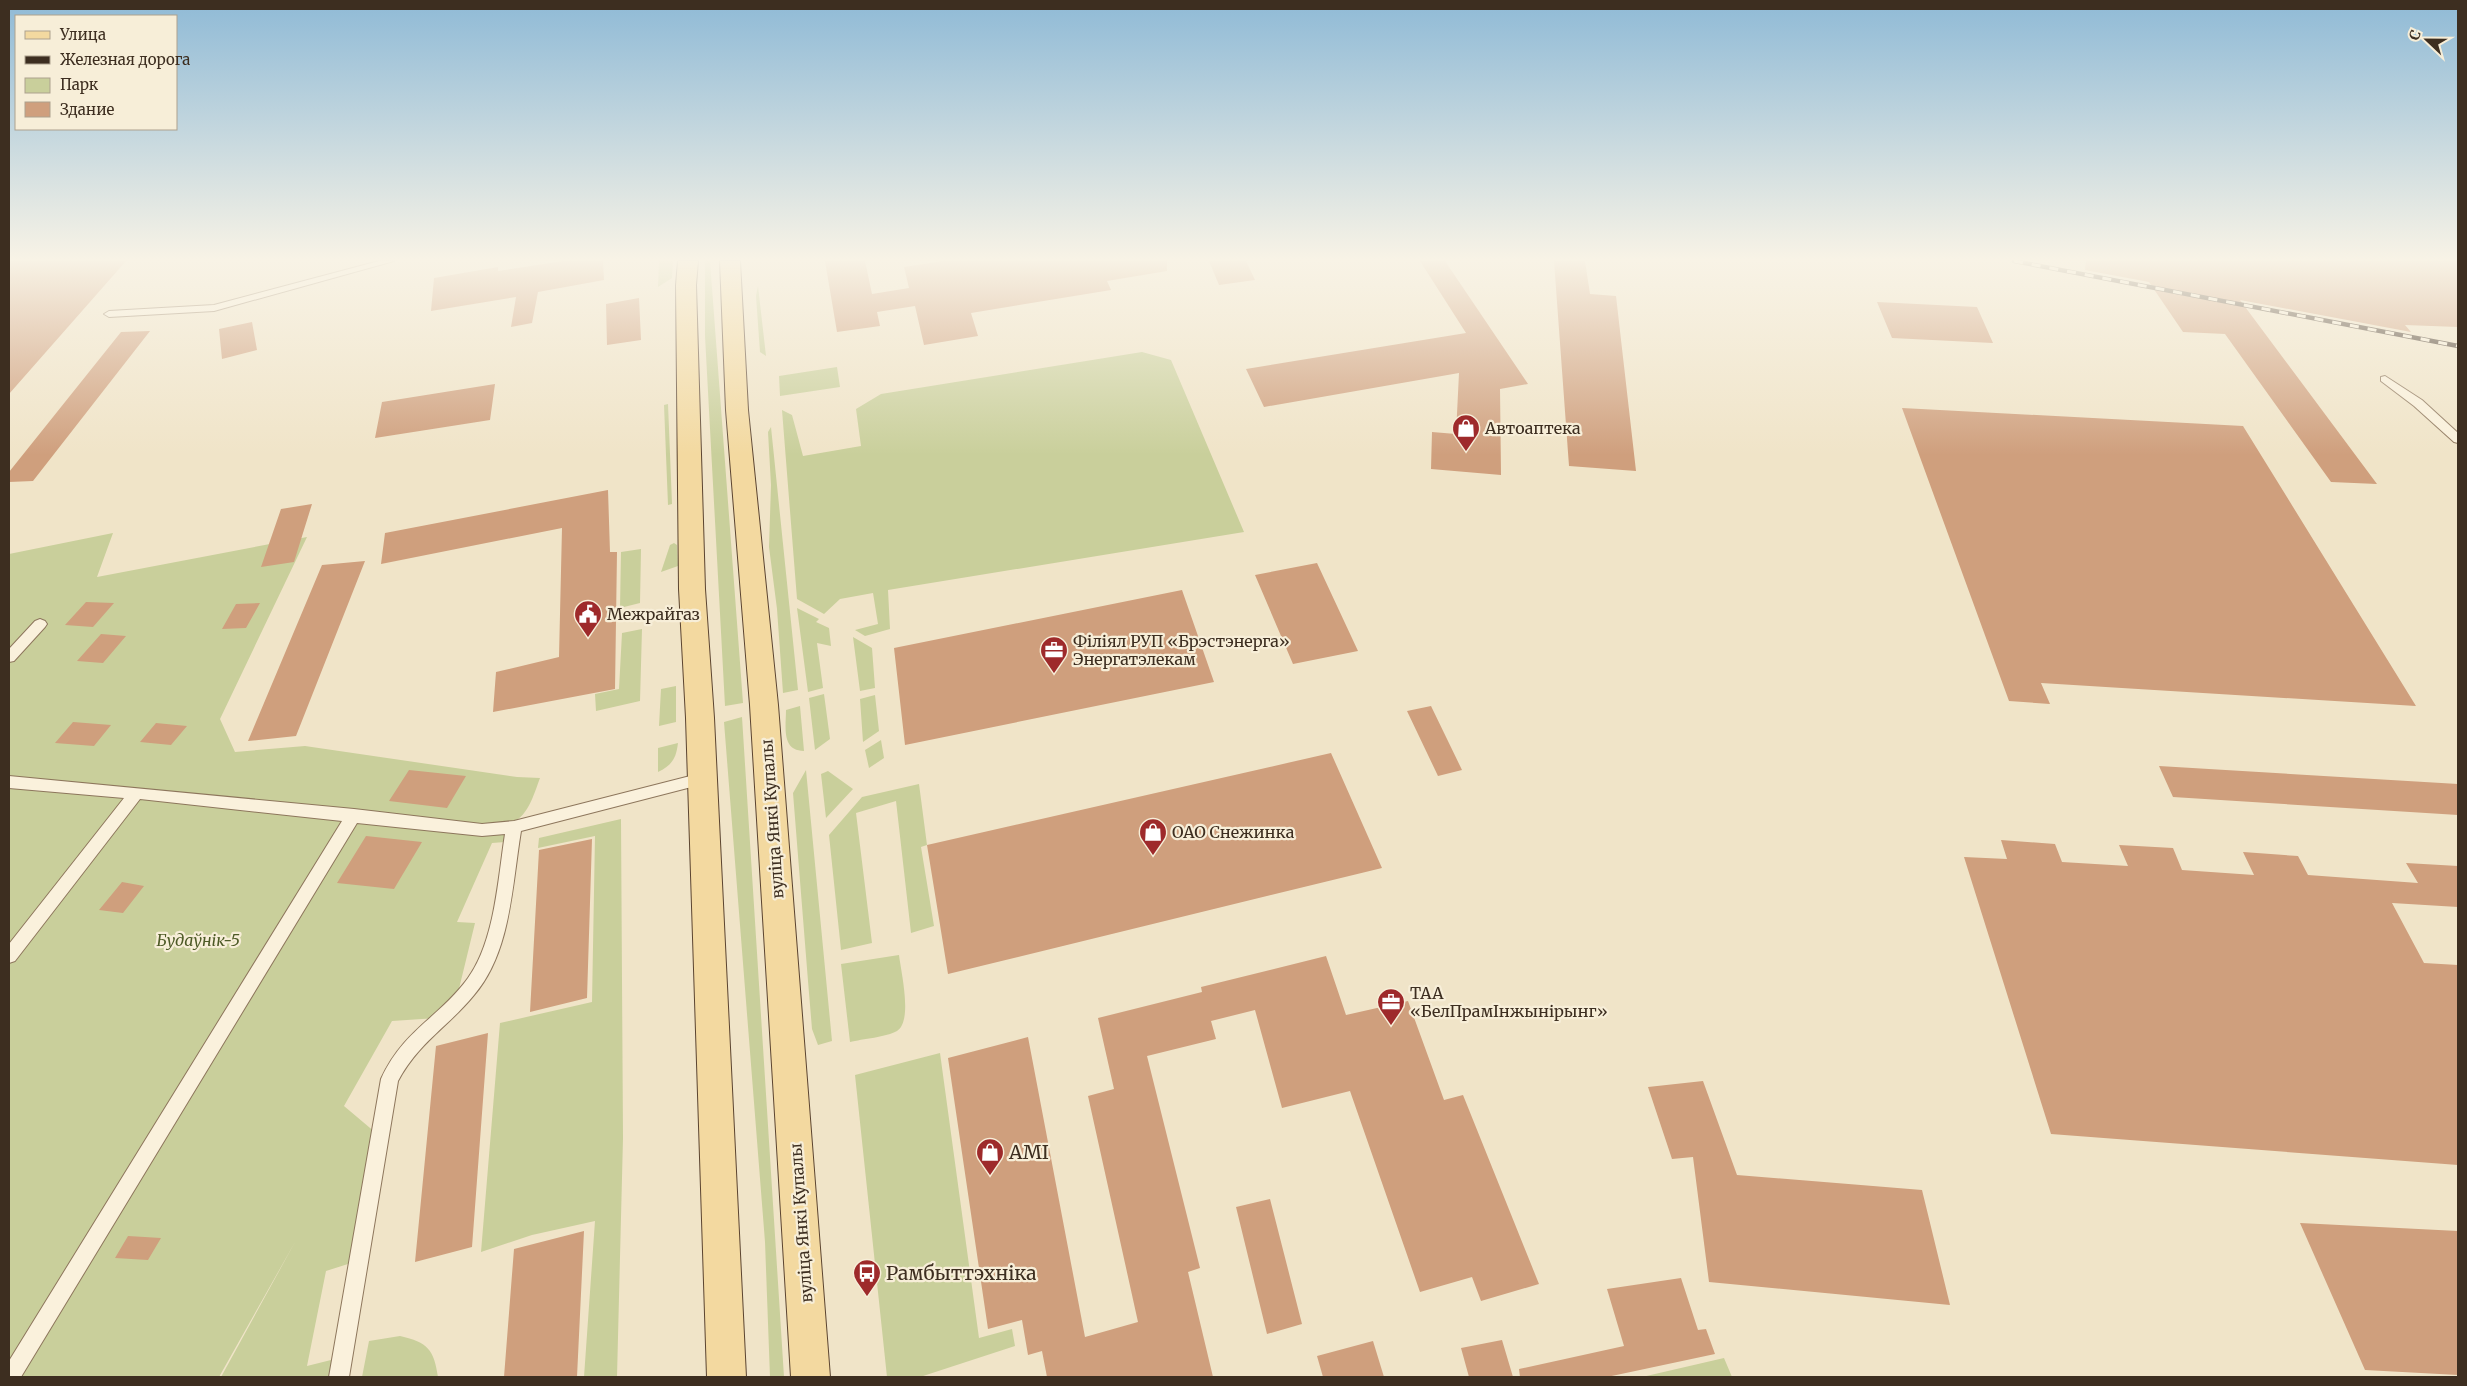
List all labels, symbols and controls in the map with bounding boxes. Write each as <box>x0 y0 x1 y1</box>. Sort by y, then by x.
legend <box>15 15 178 130</box>
north arrow <box>2402 15 2452 65</box>
text: Улица <box>59 25 106 44</box>
text: С <box>2405 27 2425 43</box>
text: Железная дорога <box>60 50 190 69</box>
text: Парк <box>60 75 99 94</box>
text: Здание <box>60 100 114 119</box>
shop icon: Автоаптека <box>1451 413 1481 452</box>
place label: Автоаптека <box>1484 418 1581 438</box>
public building icon: Межрайгаз <box>573 599 603 638</box>
place label: Межрайгаз <box>607 604 700 624</box>
place label: Філіял РУП «Брэстэнерга» Энергатэлекам <box>1073 631 1290 669</box>
office icon: Філіял РУП «Брэстэнерга» Энергатэлекам <box>1039 635 1069 674</box>
street label: вуліца Янкі Купалы <box>756 738 788 899</box>
shop icon: ОАО Снежинка <box>1138 817 1168 856</box>
place label: ОАО Снежинка <box>1172 822 1295 842</box>
park label: Будаўнік-5 <box>156 930 240 950</box>
place label: ТАА «БелПрамІнжынірынг» <box>1410 983 1608 1021</box>
office icon: ТАА «БелПрамІнжынірынг» <box>1376 987 1406 1026</box>
shop icon: AMI <box>975 1137 1005 1176</box>
place label: AMI <box>1008 1140 1049 1164</box>
street label: вуліца Янкі Купалы <box>785 1142 817 1303</box>
bus stop icon: Рамбыттэхніка <box>852 1258 882 1297</box>
place label: Рамбыттэхніка <box>886 1261 1037 1285</box>

